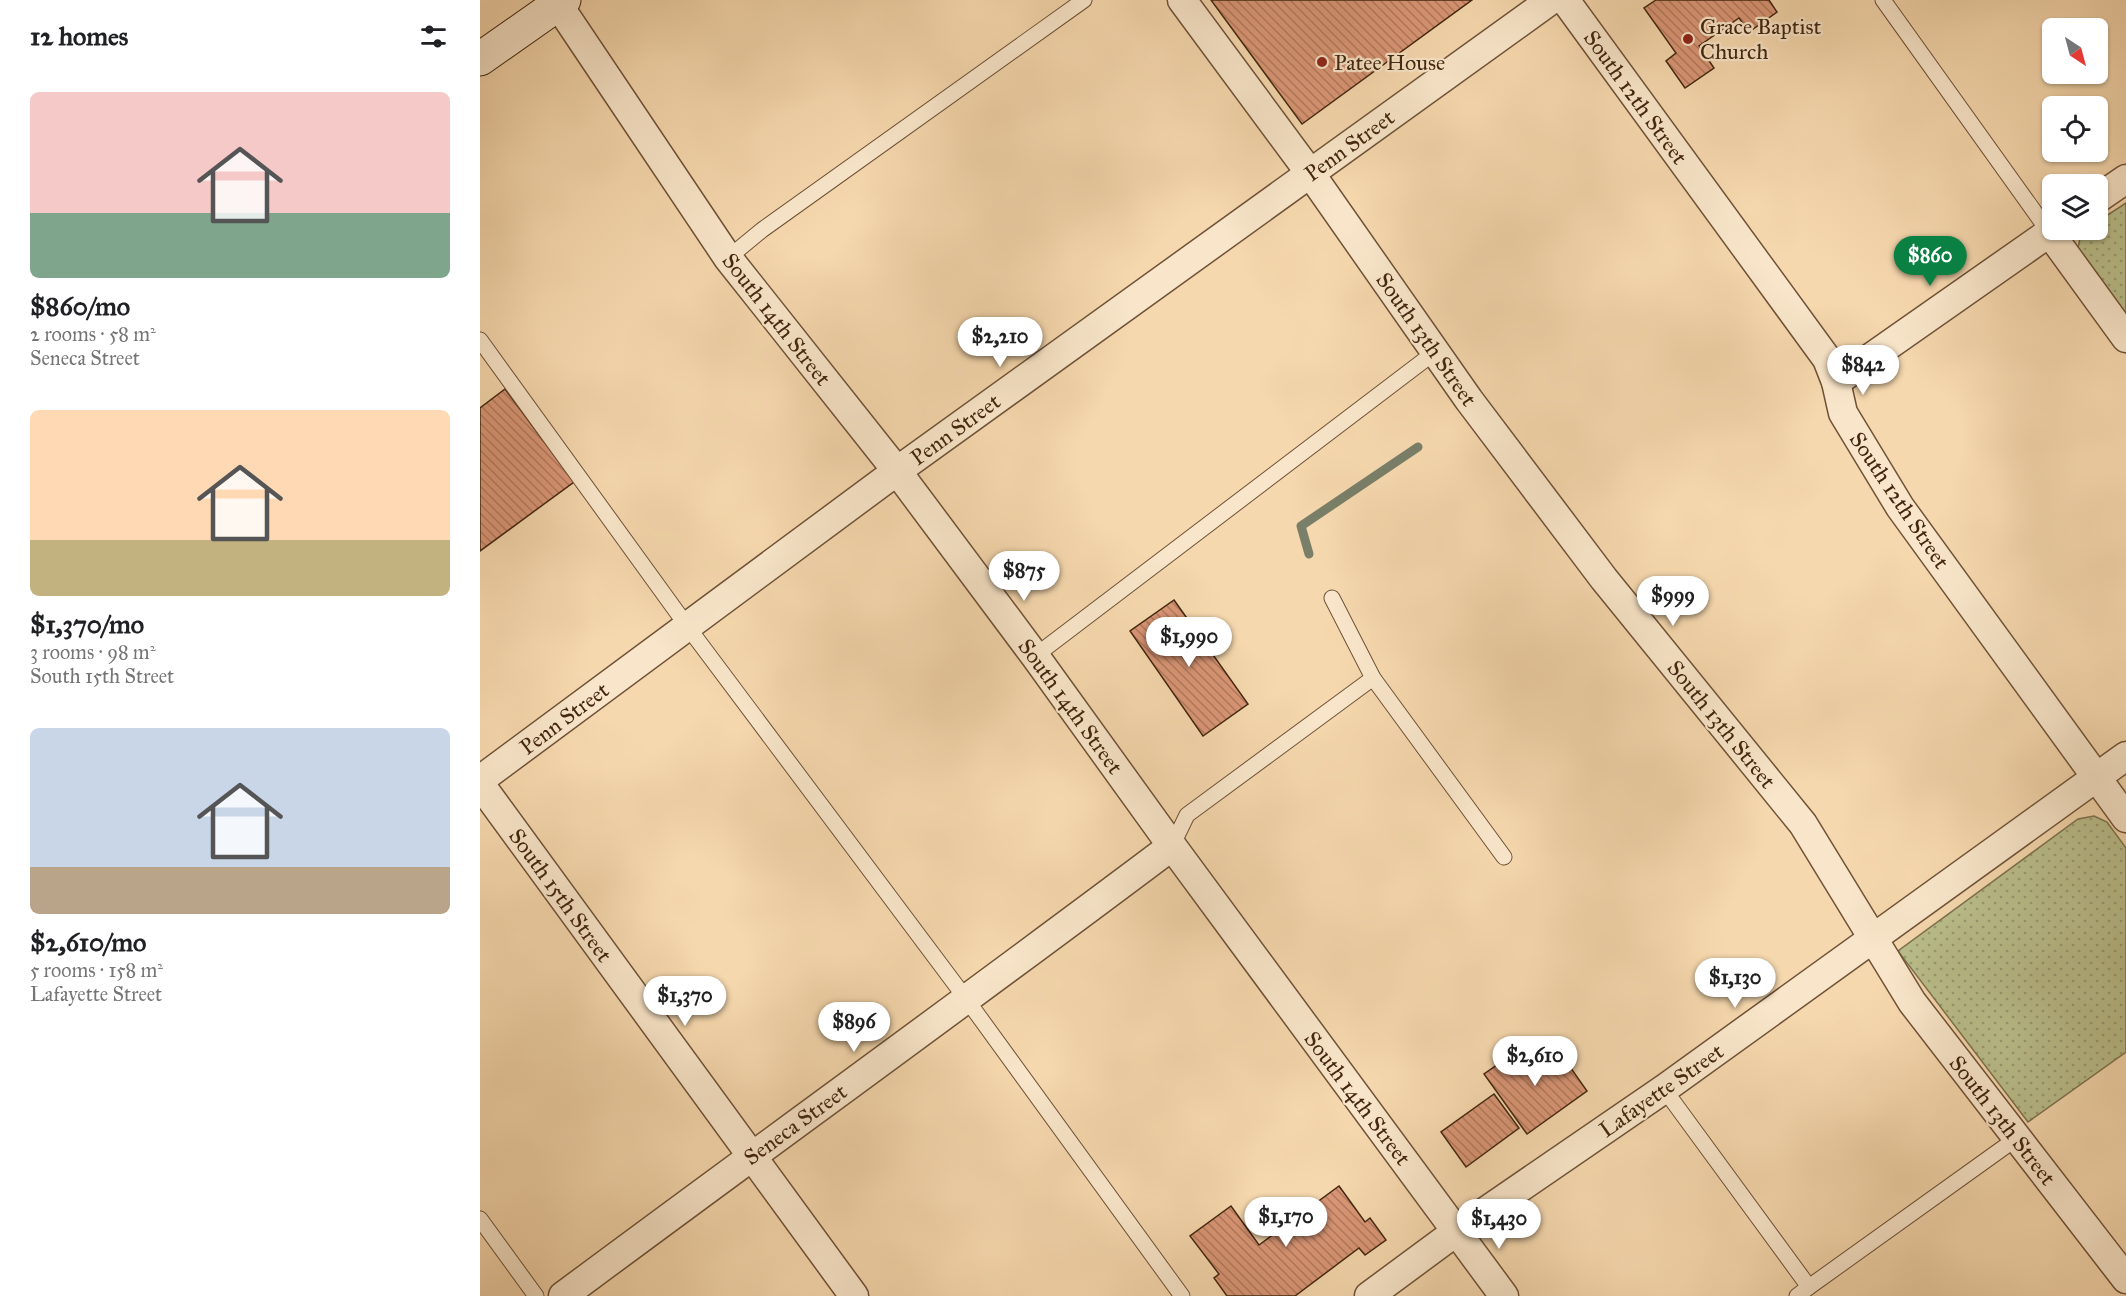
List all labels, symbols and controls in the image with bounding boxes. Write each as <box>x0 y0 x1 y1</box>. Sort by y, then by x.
place label: Grace Baptist Church <box>1700 13 1822 65</box>
north arrow <box>2042 18 2108 84</box>
map controls <box>2042 18 2108 240</box>
text: 12 homes <box>30 20 128 52</box>
icon: filters <box>417 20 450 53</box>
street label: South 12th Street <box>1578 25 1693 170</box>
marker: Grace Baptist Church <box>1681 32 1695 46</box>
place label: Patee House <box>1334 49 1445 76</box>
marker: Patee House <box>1315 55 1329 69</box>
button: locate <box>2042 96 2108 162</box>
street label: Penn Street <box>1299 104 1400 187</box>
icon: home <box>186 131 294 239</box>
button: layers <box>2042 174 2108 240</box>
pin: $860 <box>1894 236 1966 287</box>
text: $860 <box>1908 243 1952 267</box>
street label: South 14th Street <box>716 248 837 391</box>
street label: South 13th Street <box>1370 267 1483 412</box>
text: $860/mo <box>30 290 130 322</box>
pin: $2,210 <box>951 317 1049 368</box>
text: 2 rooms · 58 m² <box>30 322 156 346</box>
text: $2,210 <box>972 324 1028 348</box>
pin: $842 <box>1827 345 1899 396</box>
text: Seneca Street <box>30 346 140 370</box>
text: $842 <box>1841 352 1885 376</box>
street label: Penn Street <box>905 388 1006 471</box>
street label: South 12th Street <box>1844 427 1955 574</box>
icon: home <box>186 449 294 557</box>
pin: $875 <box>988 551 1060 602</box>
text: $875 <box>1003 558 1045 582</box>
pin: $999 <box>1637 576 1709 627</box>
text: $999 <box>1651 583 1695 607</box>
text: $1,370/mo <box>30 608 144 640</box>
pin: $1,990 <box>1140 617 1238 668</box>
text: $1,990 <box>1160 624 1218 648</box>
street label: South 14th Street <box>1012 633 1129 779</box>
text: 3 rooms · 98 m² <box>30 640 155 664</box>
street label: South 13th Street <box>1662 655 1782 794</box>
text: South 15th Street <box>30 664 174 688</box>
street label: Penn Street <box>514 676 614 761</box>
icon: home <box>186 767 294 875</box>
street label: South 15th Street <box>503 823 618 968</box>
text: $2,610/mo <box>30 926 146 958</box>
text: 5 rooms · 158 m² <box>30 958 163 982</box>
pin: $1,130 <box>1686 958 1784 1009</box>
text: $1,130 <box>1709 965 1761 989</box>
pin: $1,370 <box>636 976 734 1027</box>
text: Lafayette Street <box>30 982 162 1006</box>
text: $1,370 <box>657 983 713 1007</box>
pin: $896 <box>818 1002 890 1053</box>
text: $896 <box>832 1009 876 1033</box>
street label: South 14th Street <box>1298 1026 1417 1171</box>
pin: $2,610 <box>1486 1036 1584 1087</box>
street label: Lafayette Street <box>1594 1038 1729 1143</box>
text: $2,610 <box>1506 1043 1564 1067</box>
street label: South 13th Street <box>1944 1050 2062 1191</box>
street label: Seneca Street <box>738 1078 852 1171</box>
pin: $1,170 <box>1237 1197 1335 1248</box>
pin: $1,430 <box>1450 1199 1548 1250</box>
text: $1,170 <box>1258 1204 1314 1228</box>
text: $1,430 <box>1471 1206 1527 1230</box>

